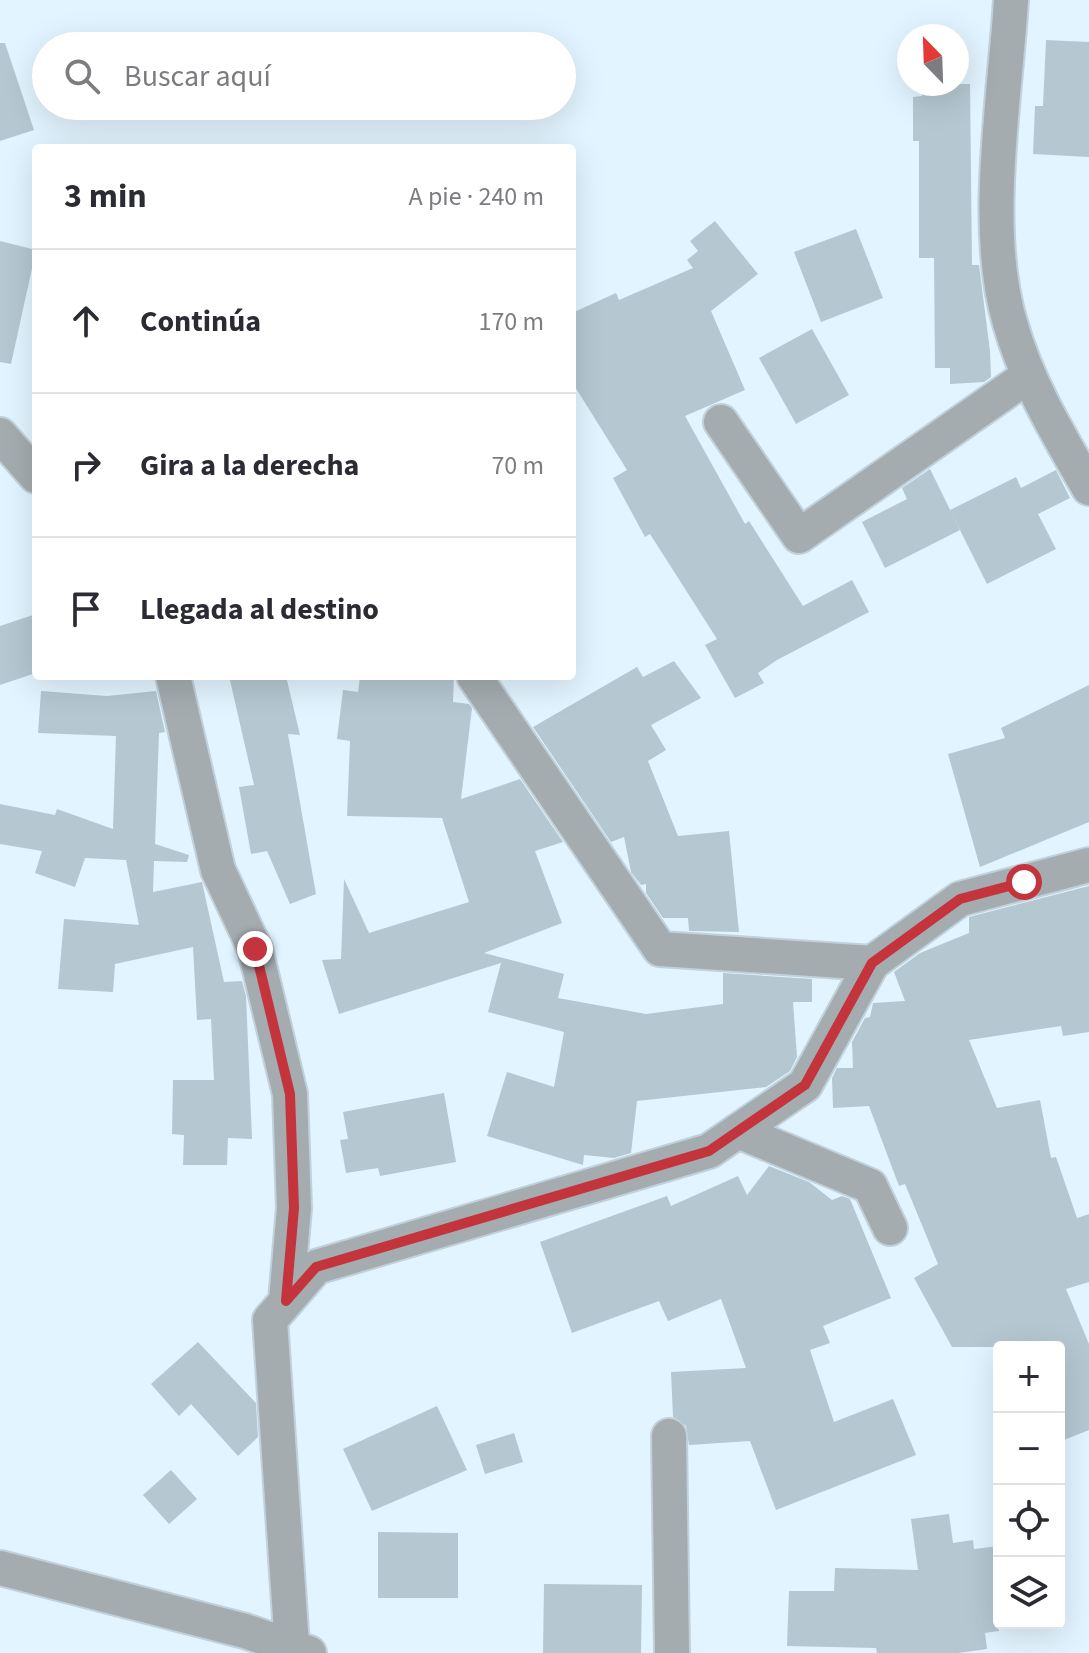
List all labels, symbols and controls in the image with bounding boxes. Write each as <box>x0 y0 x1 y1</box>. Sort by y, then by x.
north arrow <box>897 24 969 96</box>
search box <box>32 32 576 120</box>
icon: search <box>60 54 104 98</box>
text: Buscar aquí <box>124 55 271 98</box>
text: 3 min <box>64 172 147 221</box>
text: A pie · 240 m <box>409 178 544 215</box>
icon: ahead <box>64 299 108 343</box>
text: Continúa <box>140 300 261 343</box>
text: 170 m <box>478 303 544 340</box>
icon: right <box>64 443 108 487</box>
text: Gira a la derecha <box>140 444 359 487</box>
text: 70 m <box>491 447 544 484</box>
icon: arrive <box>64 587 108 631</box>
text: Llegada al destino <box>140 588 379 631</box>
route start <box>1006 864 1042 900</box>
route end <box>237 931 273 967</box>
map controls <box>993 1341 1065 1629</box>
button: + <box>993 1341 1065 1413</box>
button: − <box>993 1413 1065 1485</box>
button: locate <box>993 1485 1065 1557</box>
button: layers <box>993 1557 1065 1629</box>

